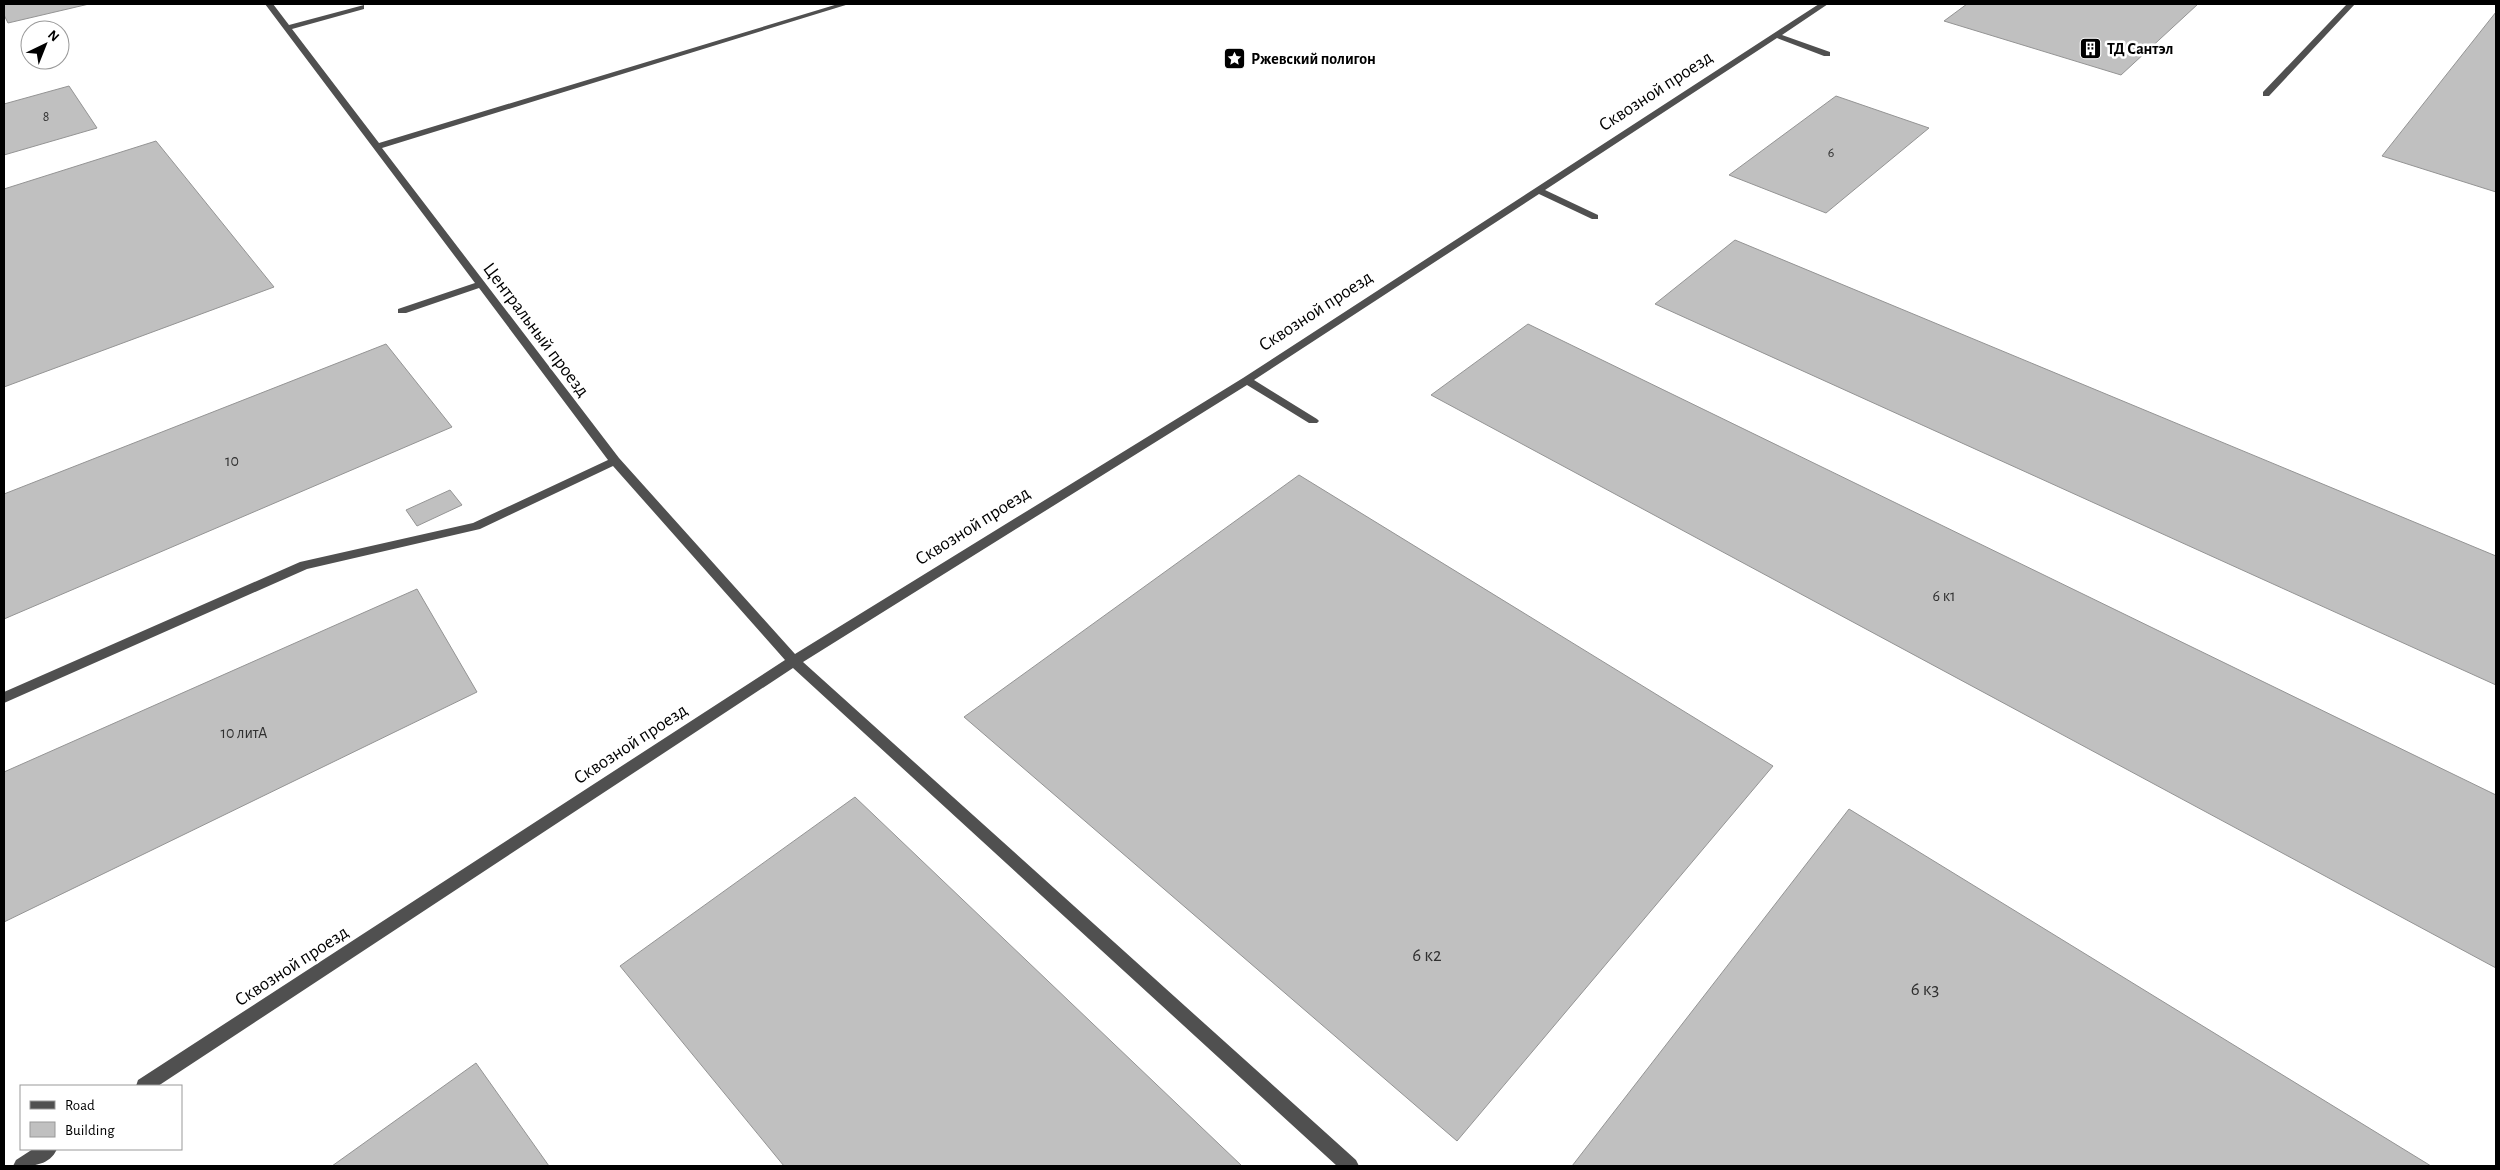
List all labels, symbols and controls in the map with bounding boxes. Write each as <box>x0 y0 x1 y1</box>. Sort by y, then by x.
north arrow <box>20 20 70 70</box>
text: N <box>45 28 62 45</box>
building icon: ТД Сантэл <box>2079 36 2103 60</box>
place label: ТД Сантэл <box>2107 41 2173 57</box>
place icon: Ржевский полигон <box>1223 46 1247 70</box>
street label: Сквозной проезд <box>1596 48 1716 135</box>
place label: Ржевский полигон <box>1251 51 1376 67</box>
house number: 8 <box>43 110 49 124</box>
house number: 6 <box>1828 146 1834 160</box>
street label: Центральный проезд <box>479 259 592 401</box>
street label: Сквозной проезд <box>1256 268 1376 355</box>
house number: 10 <box>225 453 239 469</box>
street label: Сквозной проезд <box>912 483 1034 569</box>
house number: 6 к1 <box>1932 588 1956 604</box>
street label: Сквозной проезд <box>571 701 691 788</box>
house number: 10 литА <box>221 725 268 741</box>
street label: Сквозной проезд <box>232 923 352 1010</box>
house number: 6 к2 <box>1412 946 1442 965</box>
house number: 6 к3 <box>1911 980 1939 999</box>
legend <box>20 1085 182 1150</box>
text: Road <box>65 1098 95 1113</box>
text: Building <box>65 1123 115 1138</box>

